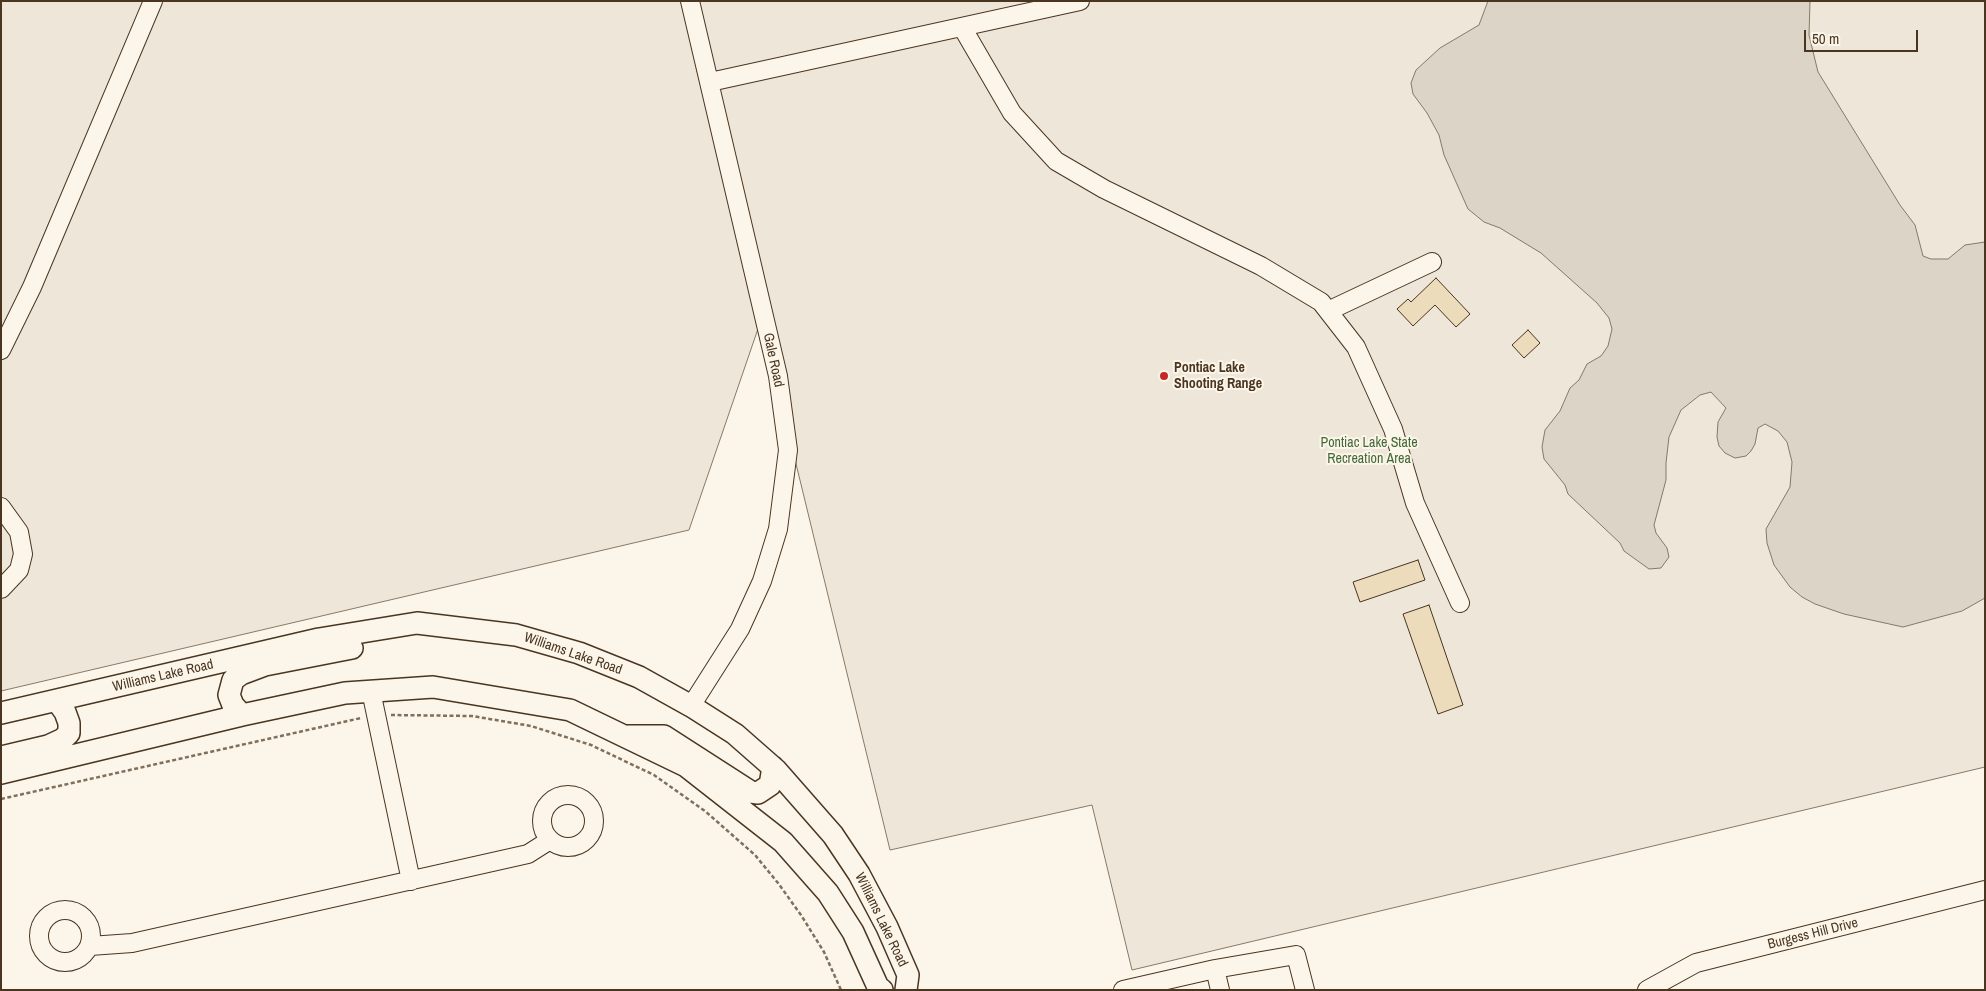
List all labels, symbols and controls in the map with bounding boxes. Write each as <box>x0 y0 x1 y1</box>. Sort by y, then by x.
scale bar <box>1806 20 1920 52</box>
text: 50 m <box>1812 28 1839 49</box>
street label: Gale Road <box>759 331 787 389</box>
place label: Pontiac Lake Shooting Range <box>1174 360 1262 392</box>
marker: Pontiac Lake Shooting Range <box>1158 370 1170 382</box>
park label: Pontiac Lake State Recreation Area <box>1320 435 1418 468</box>
street label: Williams Lake Road <box>522 629 624 679</box>
street label: Williams Lake Road <box>111 656 215 696</box>
street label: Williams Lake Road <box>851 870 911 970</box>
street label: Burgess Hill Drive <box>1766 915 1860 953</box>

